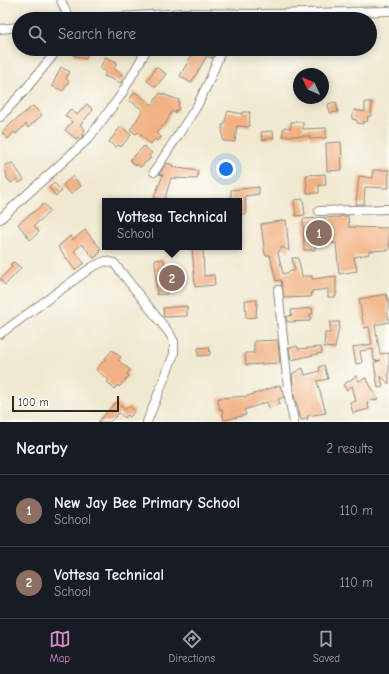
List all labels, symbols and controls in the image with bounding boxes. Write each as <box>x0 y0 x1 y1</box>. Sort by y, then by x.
search box <box>12 12 377 56</box>
icon: search <box>26 23 48 45</box>
text: Search here <box>58 25 136 43</box>
north arrow <box>293 68 329 104</box>
your location <box>216 159 236 179</box>
popup <box>102 198 242 250</box>
text: Vottesa Technical <box>117 208 227 226</box>
pin: 1 <box>306 218 332 248</box>
text: School <box>117 226 154 241</box>
pin: 2 <box>159 263 185 293</box>
scale bar <box>12 394 119 413</box>
text: 100 m <box>18 396 49 409</box>
text: Nearby <box>16 439 67 458</box>
text: 2 results <box>326 441 373 456</box>
text: New Jay Bee Primary School <box>54 494 240 512</box>
text: 1 <box>26 503 32 518</box>
text: 110 m <box>340 503 373 518</box>
text: School <box>54 512 91 527</box>
text: Vottesa Technical <box>54 566 164 584</box>
text: 2 <box>26 575 32 590</box>
text: 110 m <box>340 575 373 590</box>
text: School <box>54 584 91 599</box>
tab: Map <box>49 628 71 665</box>
tab: Directions <box>169 628 215 665</box>
tab: Saved <box>313 628 340 665</box>

